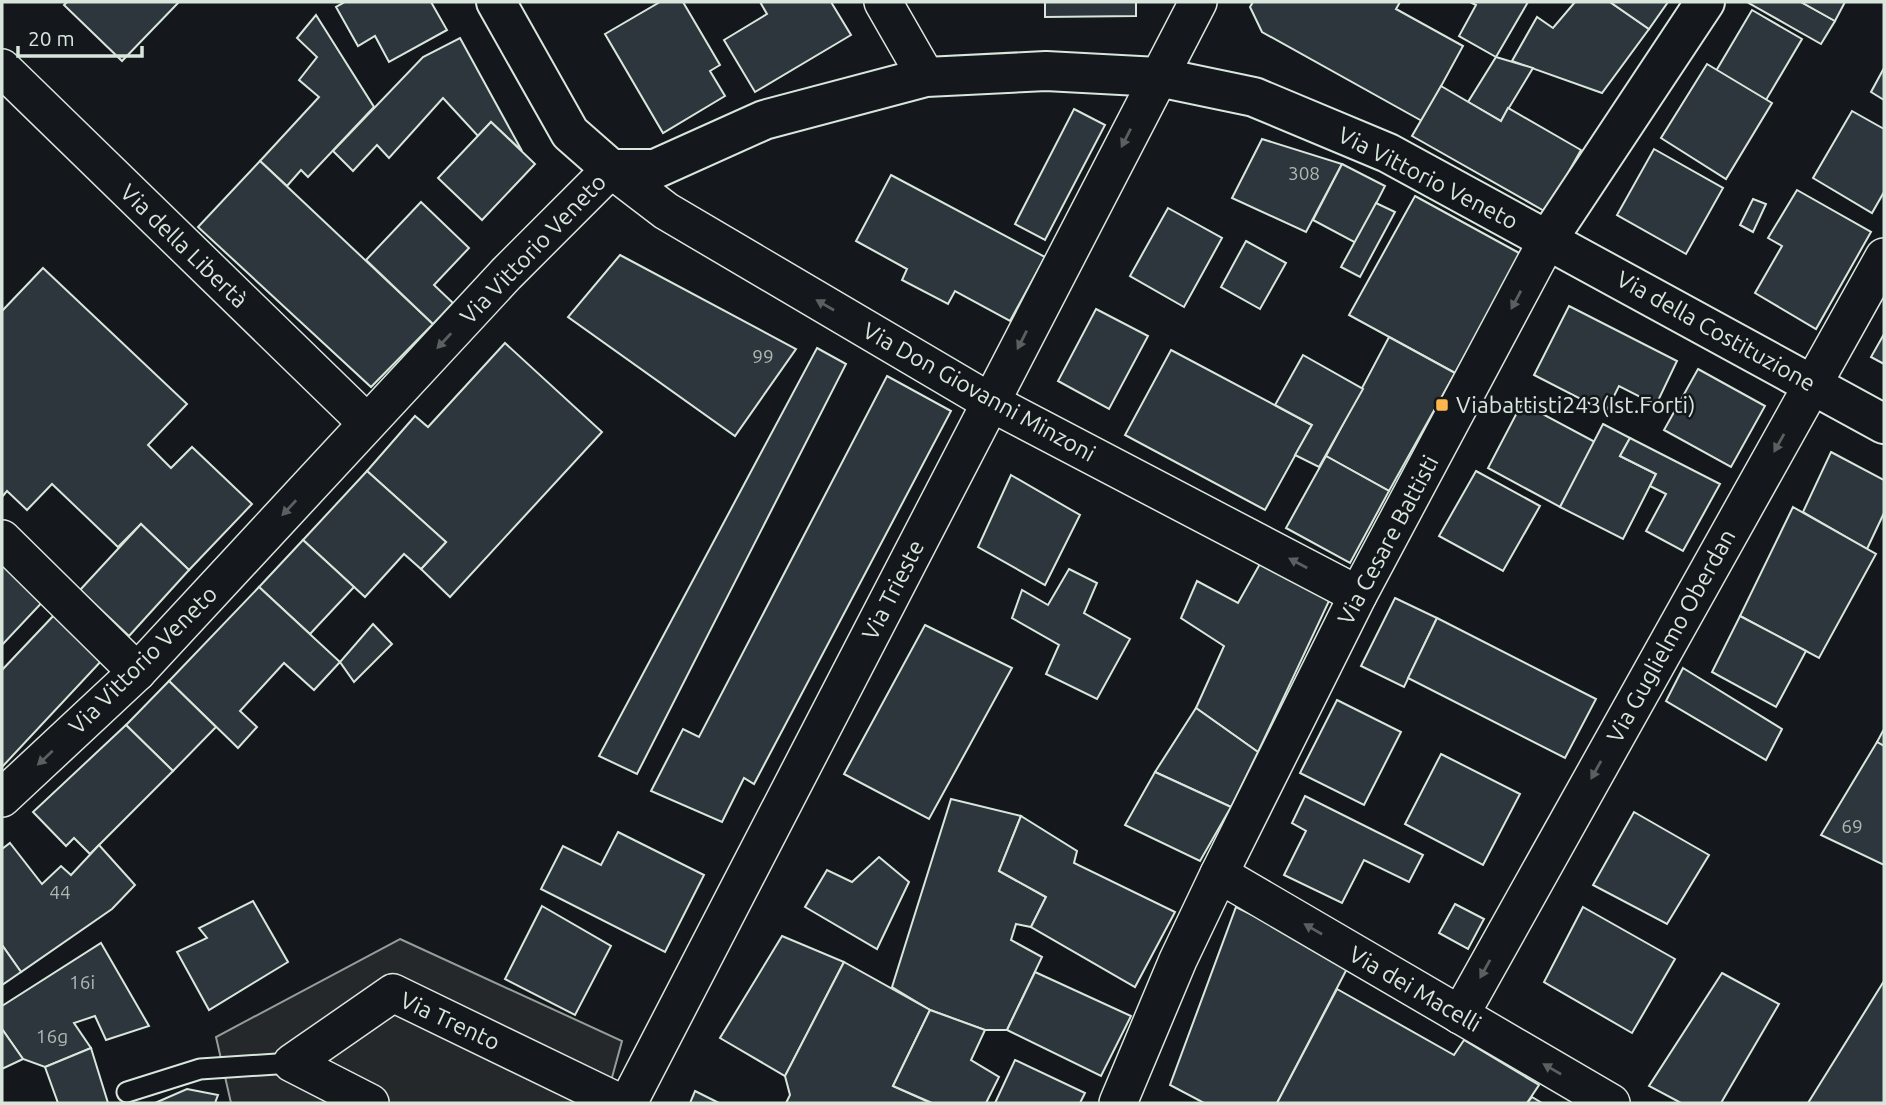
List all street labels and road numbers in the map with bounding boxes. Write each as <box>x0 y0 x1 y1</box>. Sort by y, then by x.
street label: Via Vittorio Veneto <box>1334 121 1522 234</box>
street label: Via Vittorio Veneto <box>455 169 610 329</box>
street label: Via della Libertà <box>116 179 253 312</box>
street label: Via della Costituzione <box>1613 266 1820 396</box>
street label: Via Don Giovanni Minzoni <box>859 317 1100 466</box>
street label: Via Cesare Battisti <box>1332 451 1443 629</box>
street label: Via Guglielmo Oberdan <box>1602 525 1740 747</box>
street label: Via Trieste <box>857 536 928 644</box>
street label: Via Vittorio Veneto <box>64 581 222 739</box>
street label: Via dei Macelli <box>1345 941 1486 1036</box>
street label: Via Trento <box>396 987 504 1054</box>

